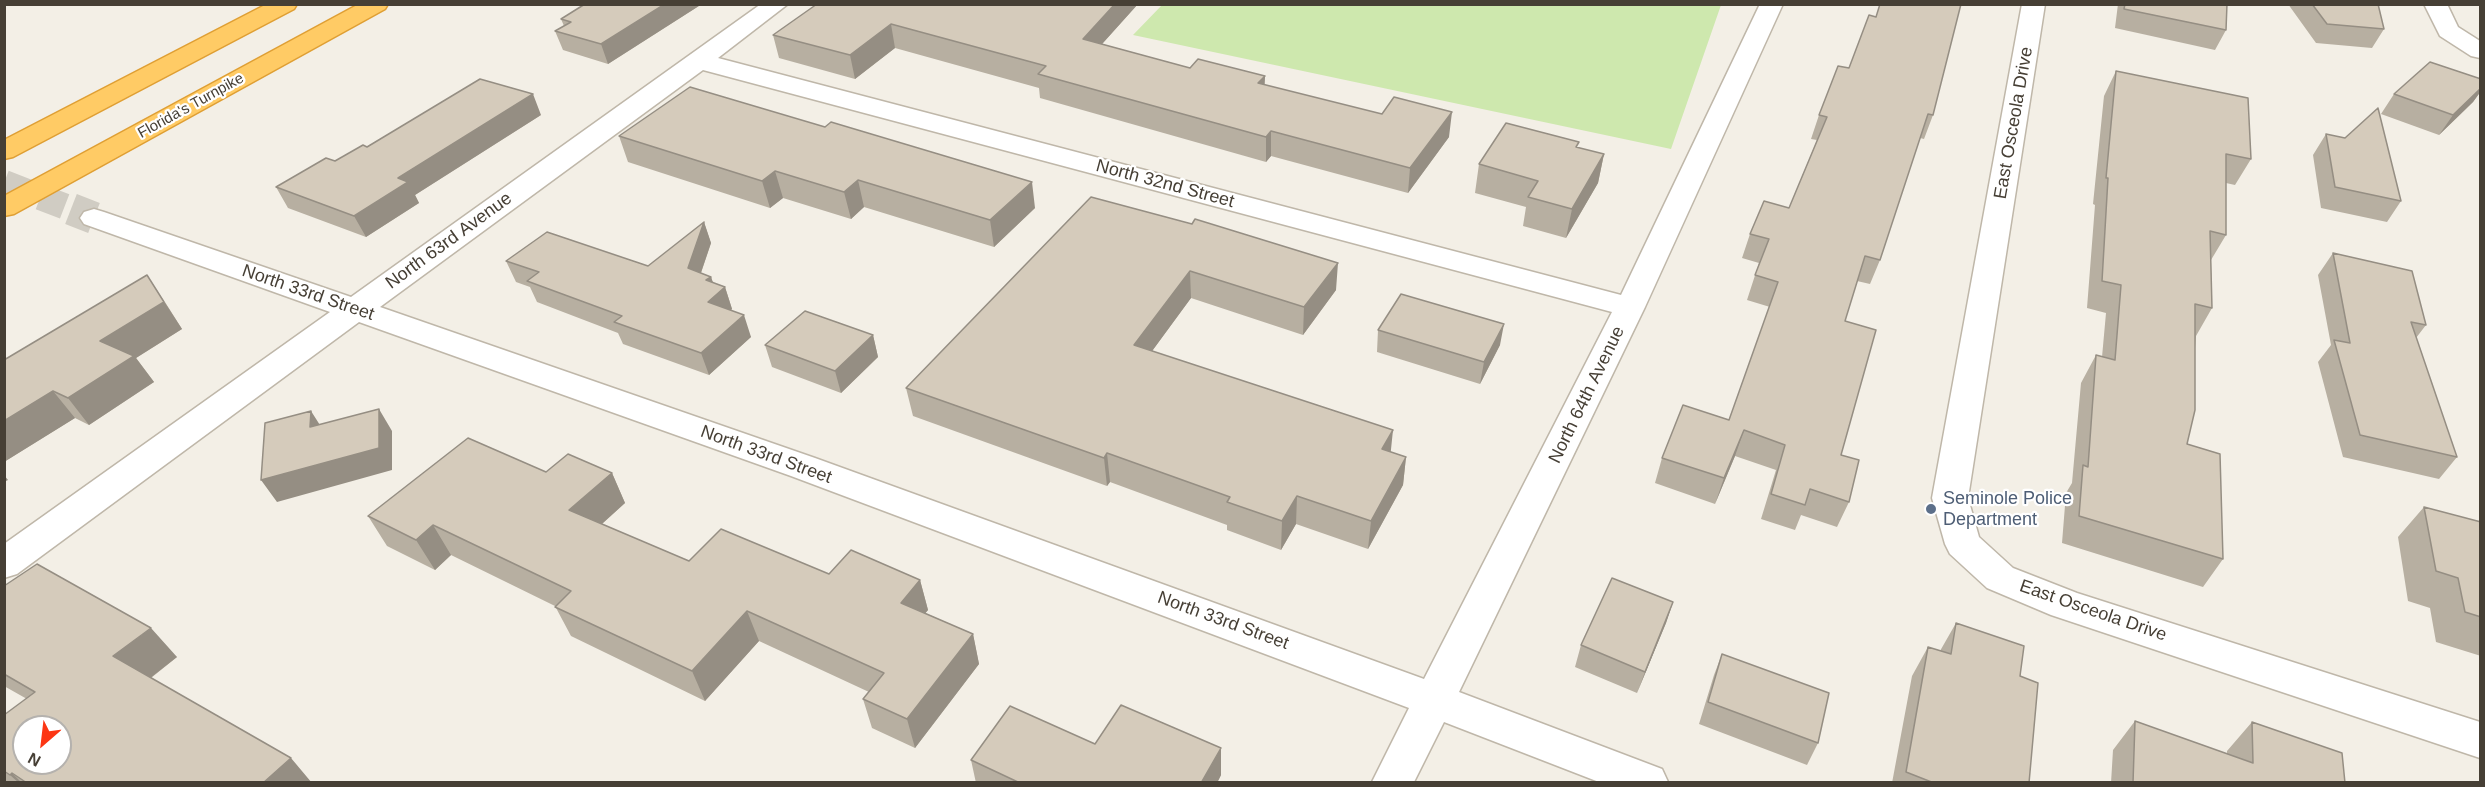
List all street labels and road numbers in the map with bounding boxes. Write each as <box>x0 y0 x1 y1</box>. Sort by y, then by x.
street label: East Osceola Drive <box>1990 45 2038 201</box>
street label: Florida's Turnpike <box>135 69 247 143</box>
street label: North 32nd Street <box>1094 155 1236 213</box>
street label: North 63rd Avenue <box>382 188 516 294</box>
street label: North 33rd Street <box>239 260 377 326</box>
street label: North 64th Avenue <box>1544 323 1630 467</box>
street label: North 33rd Street <box>697 421 835 489</box>
street label: East Osceola Drive <box>2017 576 2169 646</box>
street label: North 33rd Street <box>1154 587 1292 655</box>

